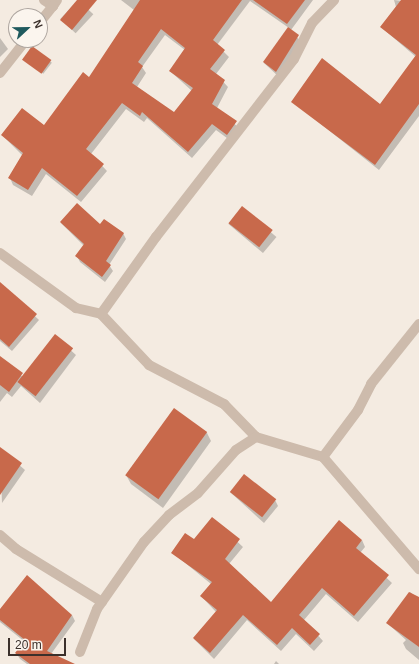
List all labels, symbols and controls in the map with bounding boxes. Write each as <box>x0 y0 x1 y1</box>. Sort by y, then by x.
north arrow <box>8 8 48 48</box>
text: N <box>31 18 45 30</box>
scale bar <box>10 630 68 656</box>
text: 20 m <box>15 638 42 652</box>

